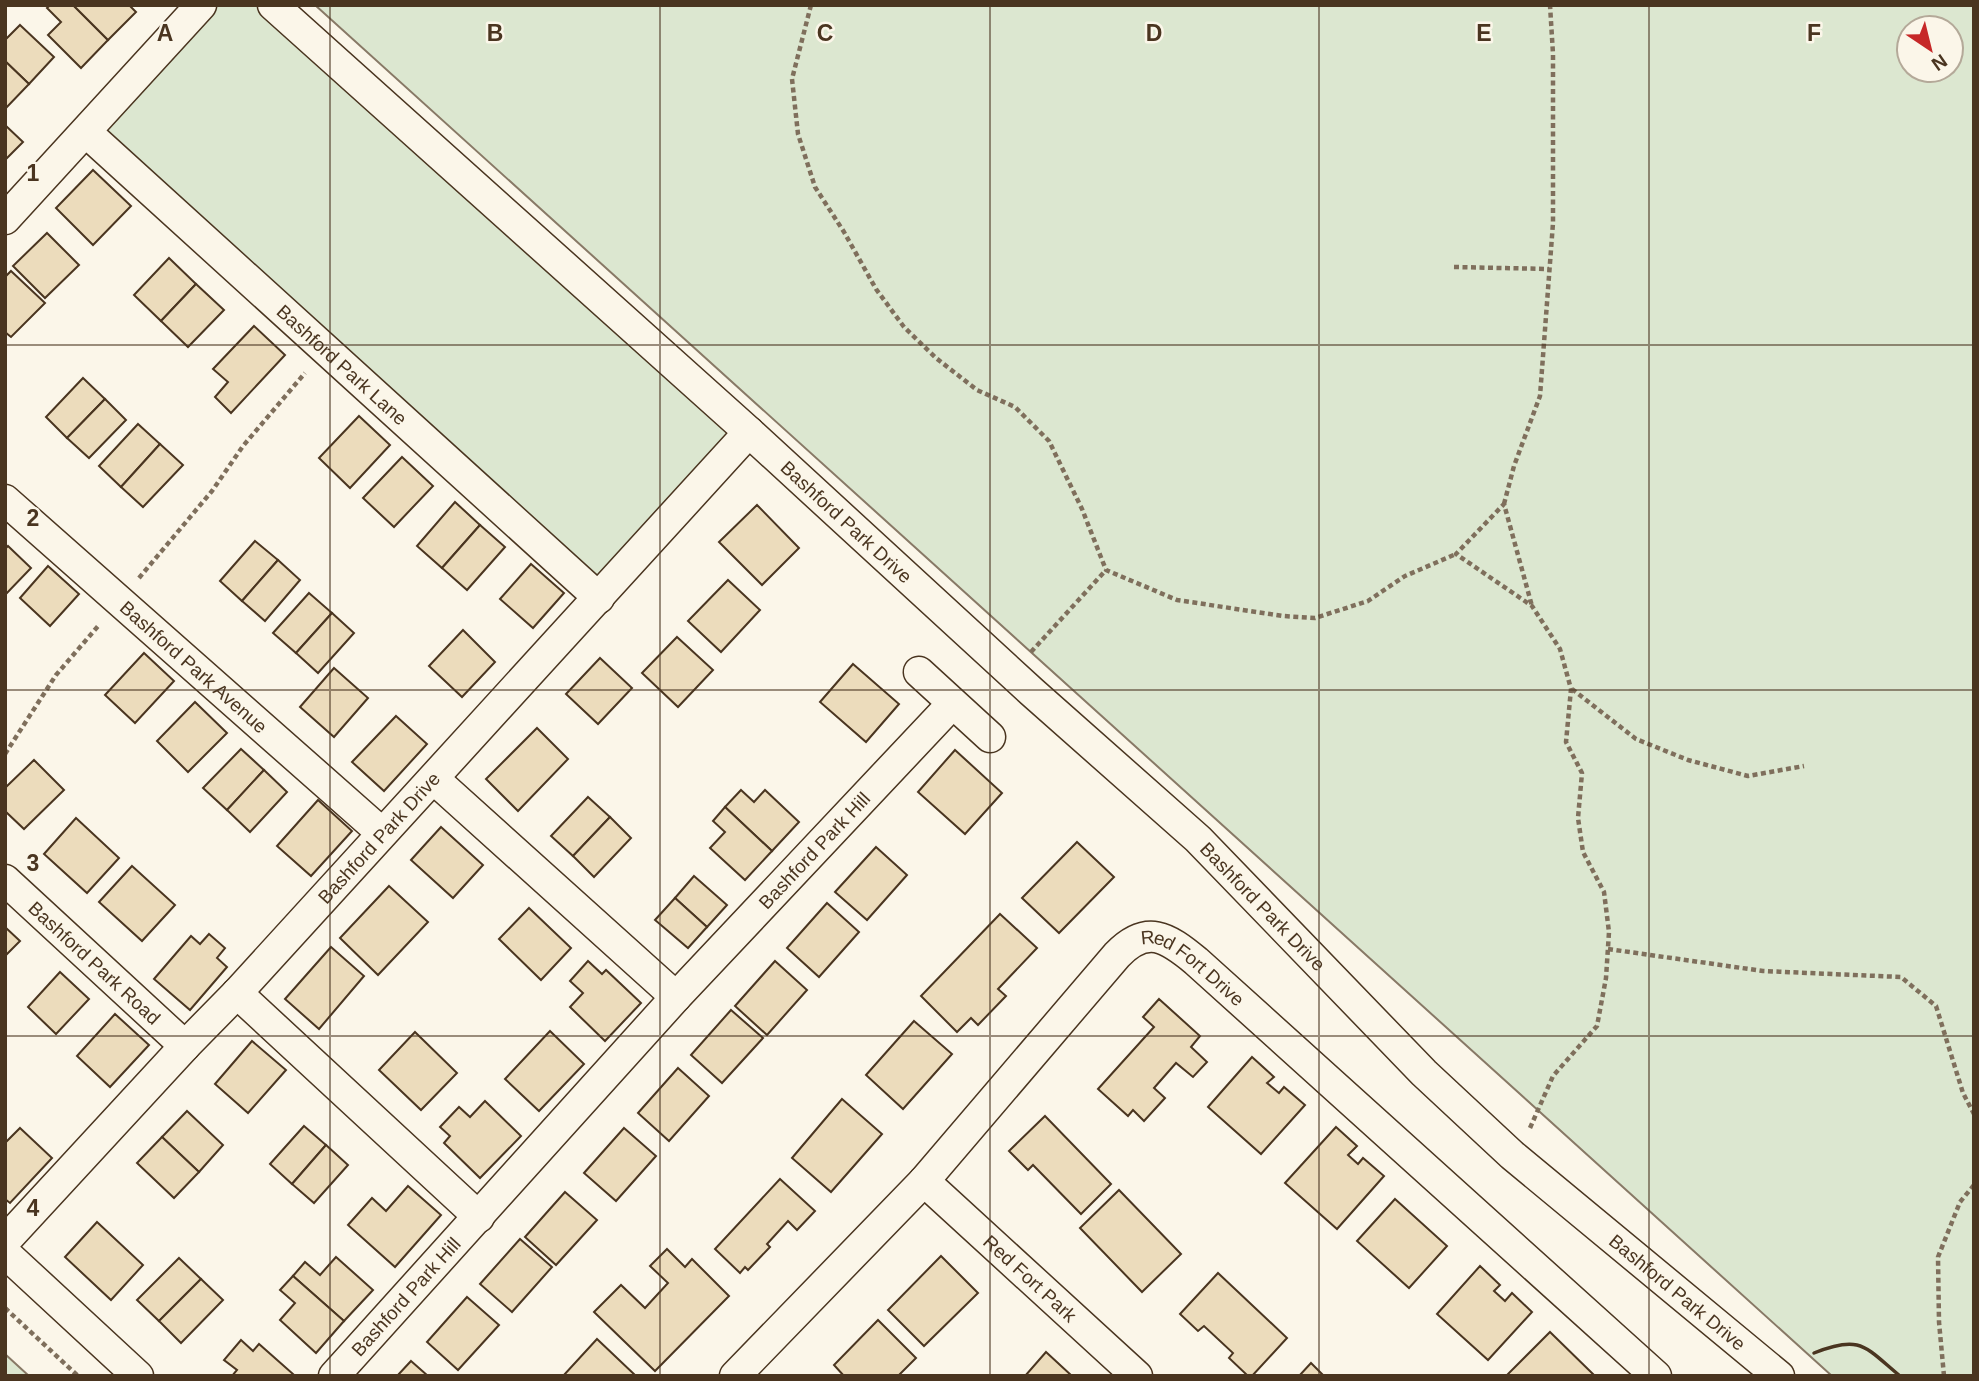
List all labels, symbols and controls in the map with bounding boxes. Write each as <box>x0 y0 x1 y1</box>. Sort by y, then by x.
north arrow <box>1895 14 1965 84</box>
text: A <box>157 20 173 46</box>
text: B <box>487 20 503 46</box>
text: C <box>817 20 833 46</box>
text: D <box>1146 20 1162 46</box>
text: E <box>1476 20 1492 46</box>
text: F <box>1807 20 1821 46</box>
text: N <box>1928 50 1951 75</box>
text: 1 <box>27 160 40 186</box>
street label: Bashford Park Lane <box>273 300 411 429</box>
street label: Bashford Park Drive <box>777 456 916 587</box>
text: 2 <box>27 505 39 531</box>
street label: Bashford Park Avenue <box>116 596 272 737</box>
street label: Bashford Park Drive <box>314 768 444 908</box>
street label: Bashford Park Hill <box>754 788 874 913</box>
street label: Bashford Park Drive <box>1196 838 1330 975</box>
text: 3 <box>27 850 39 876</box>
street label: Bashford Park Road <box>25 897 165 1028</box>
street label: Red Fort Drive <box>1140 926 1249 1010</box>
text: 4 <box>27 1195 40 1221</box>
street label: Bashford Park Drive <box>1605 1230 1750 1354</box>
street label: Red Fort Park <box>979 1231 1081 1326</box>
street label: Bashford Park Hill <box>347 1233 464 1360</box>

